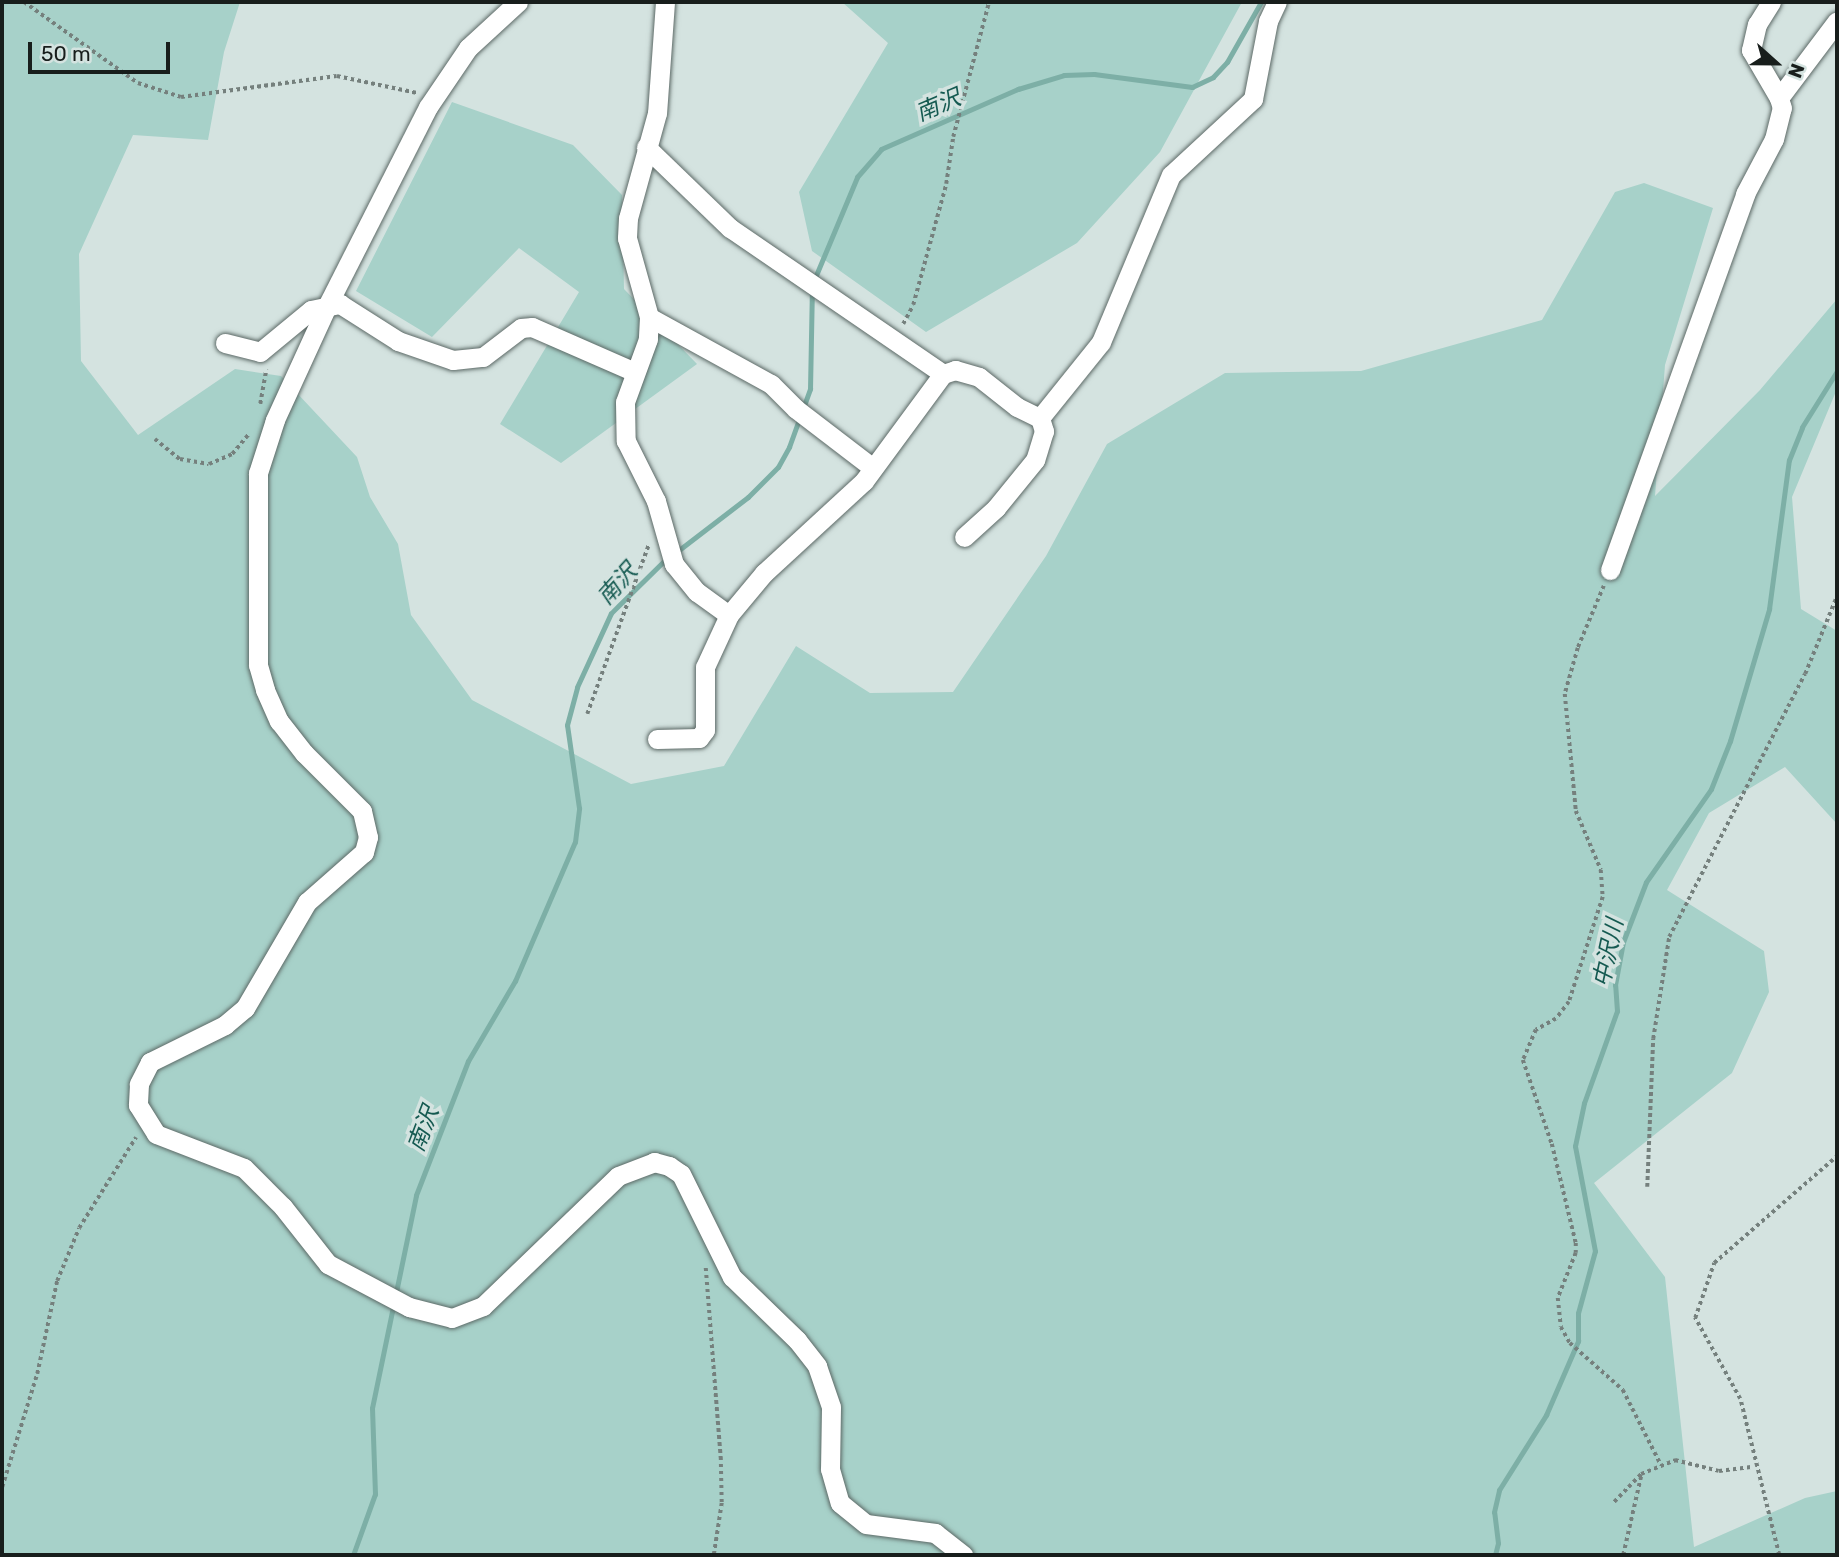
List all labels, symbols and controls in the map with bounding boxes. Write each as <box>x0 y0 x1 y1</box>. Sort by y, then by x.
scale bar <box>32 28 173 72</box>
north arrow <box>1741 28 1811 98</box>
text: 50 m <box>41 41 91 66</box>
text: N <box>1783 60 1809 81</box>
water label: 南沢 <box>911 83 965 127</box>
water label: 南沢 <box>591 558 643 610</box>
water label: 中沢川 <box>1587 916 1629 990</box>
water label: 南沢 <box>402 1103 444 1155</box>

